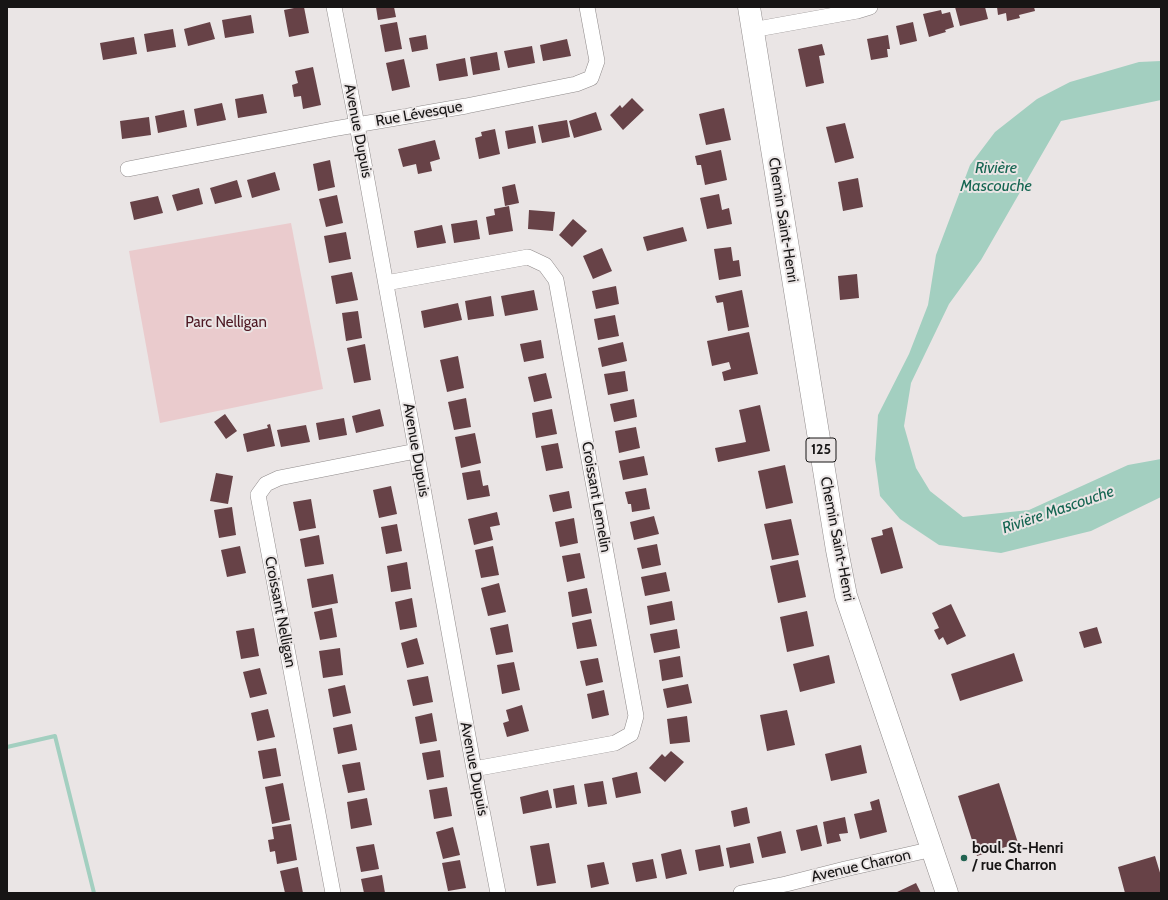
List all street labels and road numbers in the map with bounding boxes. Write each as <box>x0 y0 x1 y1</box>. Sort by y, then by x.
street label: Avenue Dupuis <box>340 83 376 179</box>
street label: Rue Lévesque <box>374 98 464 130</box>
street label: Chemin Saint-Henri <box>764 156 802 284</box>
street label: Avenue Dupuis <box>399 402 433 498</box>
road number: 125 <box>806 438 836 462</box>
street label: Croissant Lemelin <box>577 440 615 554</box>
street label: Chemin Saint-Henri <box>816 475 858 603</box>
street label: Croissant Nelligan <box>260 555 300 669</box>
street label: Avenue Dupuis <box>456 721 492 817</box>
street label: Avenue Charron <box>810 846 912 886</box>

